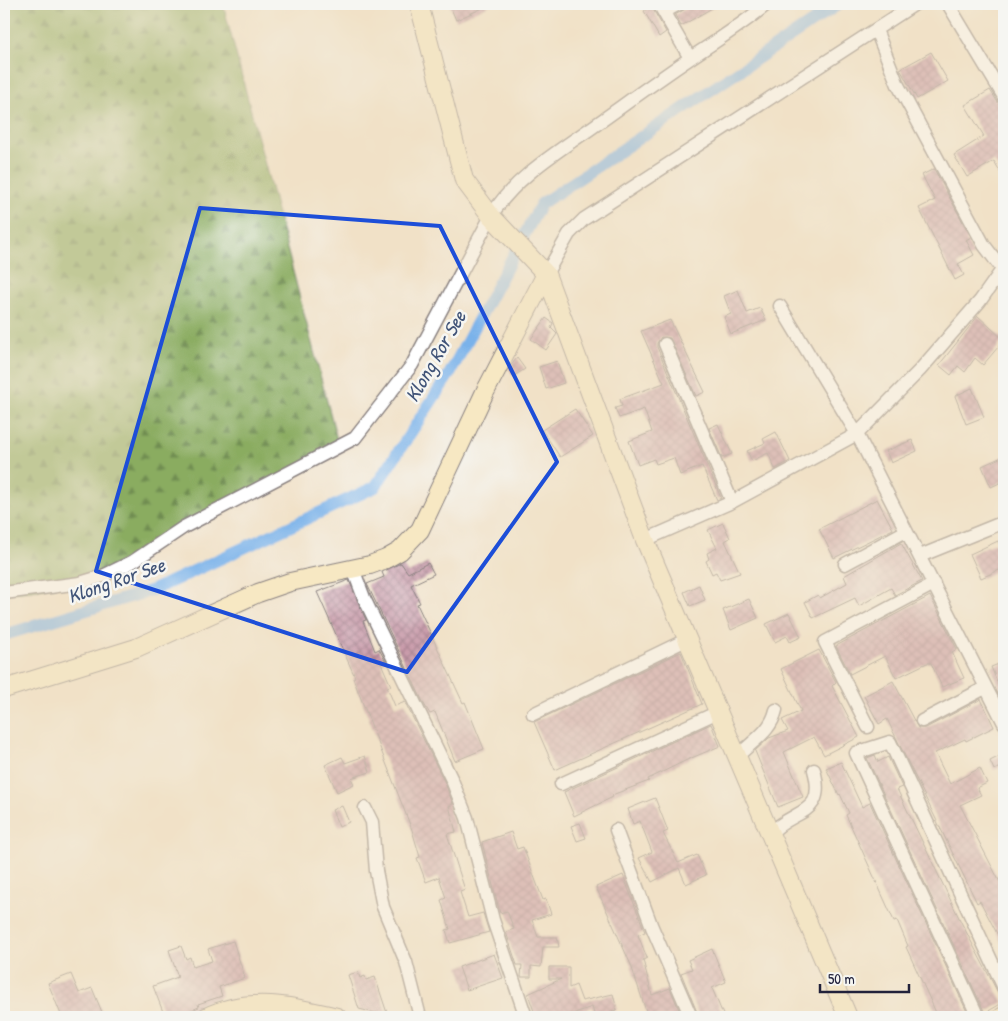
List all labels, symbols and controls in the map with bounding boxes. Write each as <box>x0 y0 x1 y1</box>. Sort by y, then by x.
water label: Klong Ror See <box>398 305 473 407</box>
water label: Klong Ror See <box>64 550 169 610</box>
scale bar <box>820 961 909 993</box>
text: 50 m <box>828 968 855 989</box>

